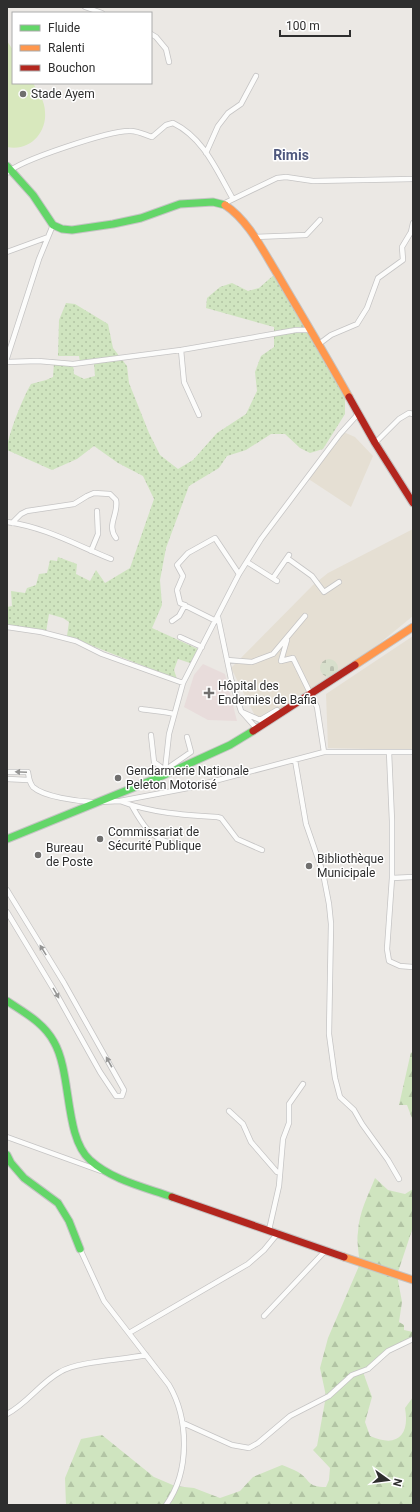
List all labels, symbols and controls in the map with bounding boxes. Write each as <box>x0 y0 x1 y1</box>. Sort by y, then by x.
legend <box>12 12 152 84</box>
scale bar <box>280 12 350 38</box>
text: 100 m <box>286 19 320 33</box>
text: Fluide <box>48 21 80 35</box>
text: Ralenti <box>48 41 85 55</box>
text: Bouchon <box>48 61 95 75</box>
place label: Stade Ayem <box>31 87 95 101</box>
marker: Stade Ayem <box>18 89 28 99</box>
district label: Rimis <box>273 147 309 163</box>
place label: Hôpital des Endemies de Bafia <box>218 679 317 707</box>
marker: Hôpital des Endemies de Bafia <box>203 687 215 699</box>
place label: Gendarmerie Nationale Peleton Motorisé <box>126 764 249 792</box>
one-way arrow <box>15 769 27 776</box>
marker: Gendarmerie Nationale Peleton Motorisé <box>113 773 123 783</box>
place label: Commissariat de Sécurité Publique <box>108 825 201 853</box>
marker: Commissariat de Sécurité Publique <box>95 834 105 844</box>
place label: Bureau de Poste <box>46 841 93 869</box>
marker: Bureau de Poste <box>33 850 43 860</box>
place label: Bibliothèque Municipale <box>317 852 384 880</box>
marker: Bibliothèque Municipale <box>304 861 314 871</box>
one-way arrow <box>39 945 47 955</box>
one-way arrow <box>53 987 60 999</box>
one-way arrow <box>105 1056 112 1068</box>
north arrow <box>368 1460 408 1500</box>
text: N <box>390 1477 404 1488</box>

